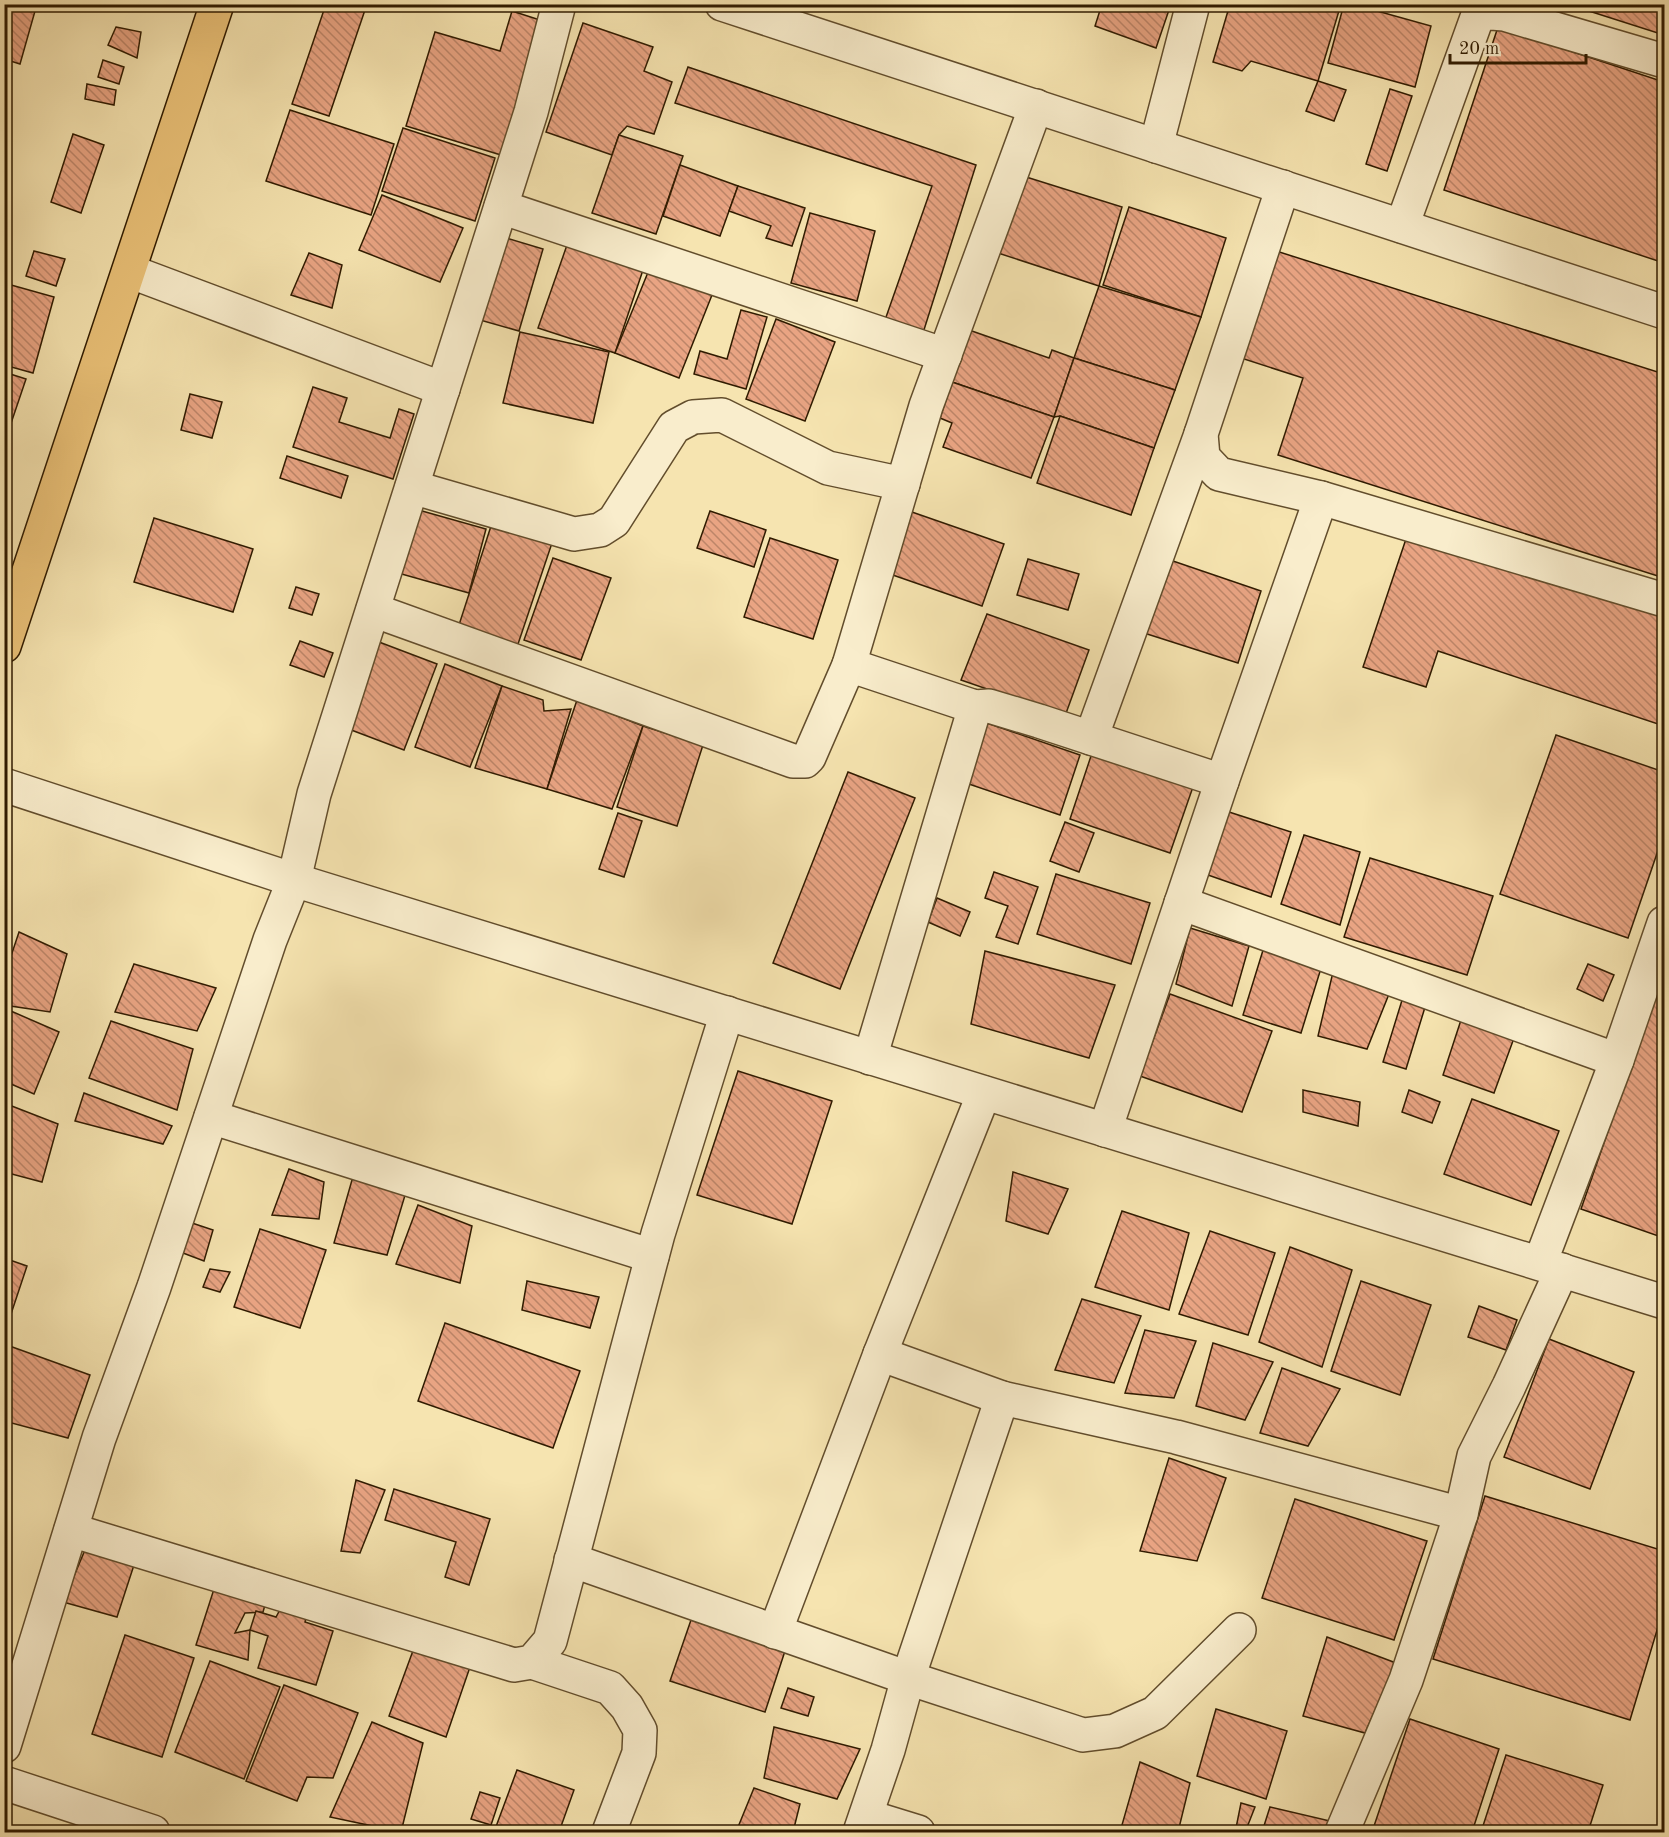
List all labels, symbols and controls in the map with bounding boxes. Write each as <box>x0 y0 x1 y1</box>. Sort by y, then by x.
scale bar <box>1450 27 1586 65</box>
text: 20 m <box>1459 40 1499 58</box>

